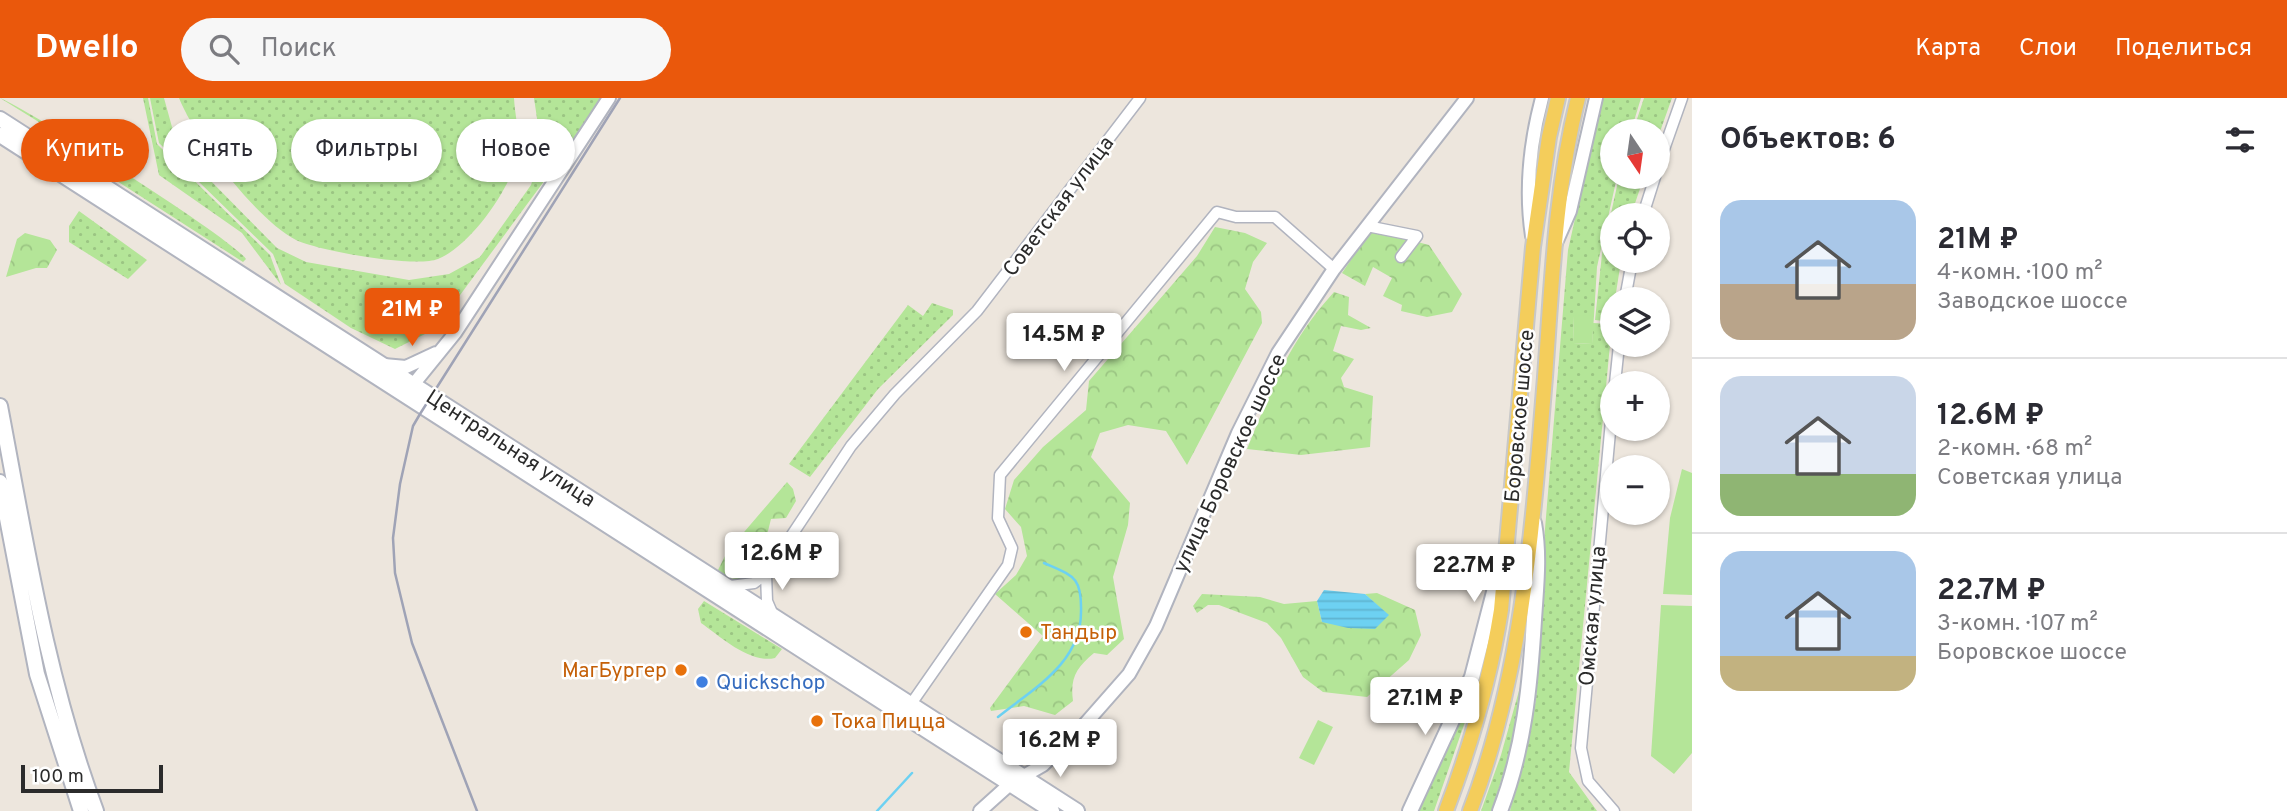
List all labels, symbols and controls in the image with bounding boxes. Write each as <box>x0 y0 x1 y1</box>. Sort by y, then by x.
search box <box>181 18 671 81</box>
text: Dwello <box>35 28 139 70</box>
icon: search <box>205 30 243 68</box>
text: Поиск <box>261 33 337 66</box>
text: Карта <box>1915 34 1981 64</box>
text: Слои <box>2019 34 2077 64</box>
text: Поделиться <box>2115 34 2252 64</box>
chip: Купить <box>21 119 149 182</box>
chip: Снять <box>163 119 277 182</box>
chip: Фильтры <box>291 119 442 182</box>
chip: Новое <box>456 119 575 182</box>
north arrow <box>1600 119 1670 189</box>
map controls <box>1600 119 1670 525</box>
icon: filters <box>2221 121 2259 159</box>
text: Объектов: 6 <box>1720 122 1896 159</box>
street label: Советская улица <box>998 131 1121 283</box>
button: locate <box>1600 203 1670 273</box>
text: 21M ₽ <box>1937 222 2019 259</box>
icon: home <box>1776 228 1860 312</box>
text: 4-комн. · 100 m² <box>1937 259 2103 288</box>
button: layers <box>1600 287 1670 357</box>
pin: 21M ₽ <box>363 288 461 348</box>
text: Заводское шоссе <box>1937 288 2128 317</box>
text: 21M ₽ <box>381 296 443 325</box>
pin: 14.5M ₽ <box>999 314 1129 373</box>
text: 14.5M ₽ <box>1022 321 1106 350</box>
street label: Боровское шоссе <box>1499 329 1541 504</box>
street label: улица Боровское шоссе <box>1168 350 1293 578</box>
button: + <box>1600 371 1670 441</box>
street label: Центральная улица <box>420 384 600 514</box>
text: 12.6M ₽ <box>1937 398 2045 435</box>
icon: home <box>1776 404 1860 488</box>
text: 2-комн. · 68 m² <box>1937 435 2092 464</box>
button: − <box>1600 455 1670 525</box>
text: Советская улица <box>1937 464 2122 493</box>
pin: 12.6M ₽ <box>717 532 847 592</box>
text: 12.6M ₽ <box>741 540 823 569</box>
pin: 22.7M ₽ <box>1409 545 1539 604</box>
street label: Омская улица <box>1574 545 1613 687</box>
text: 22.7M ₽ <box>1432 552 1516 581</box>
text: 22.7M ₽ <box>1937 573 2046 610</box>
icon: home <box>1776 579 1860 663</box>
text: 3-комн. · 107 m² <box>1937 610 2098 639</box>
place label: Тандыр <box>1040 620 1117 647</box>
marker: Тандыр <box>1018 624 1034 640</box>
text: Боровское шоссе <box>1937 639 2127 668</box>
place label: МагБургер <box>562 658 667 685</box>
marker: МагБургер <box>673 662 689 678</box>
place label: Quickschop <box>716 670 825 697</box>
marker: Quickschop <box>694 674 710 690</box>
pin: 27.1M ₽ <box>1360 678 1490 737</box>
text: 27.1M ₽ <box>1386 685 1464 714</box>
place label: Тока Пицца <box>831 709 945 736</box>
marker: Тока Пицца <box>809 713 825 729</box>
pin: 16.2M ₽ <box>995 720 1125 779</box>
text: 16.2M ₽ <box>1019 727 1101 756</box>
scale bar <box>21 762 163 794</box>
text: 100 m <box>32 765 84 789</box>

